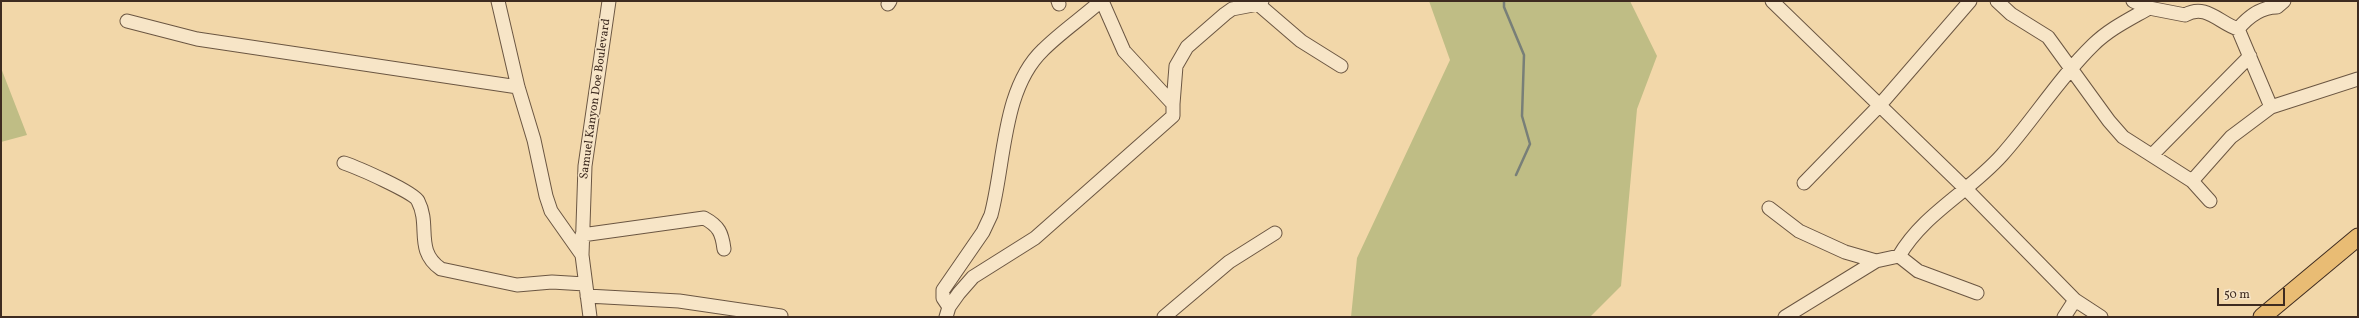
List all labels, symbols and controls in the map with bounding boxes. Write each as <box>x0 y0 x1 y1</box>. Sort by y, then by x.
street label: Samuel Kanyon Doe Boulevard <box>578 18 614 180</box>
scale bar <box>2219 280 2287 306</box>
text: 50 m <box>2224 287 2250 303</box>

